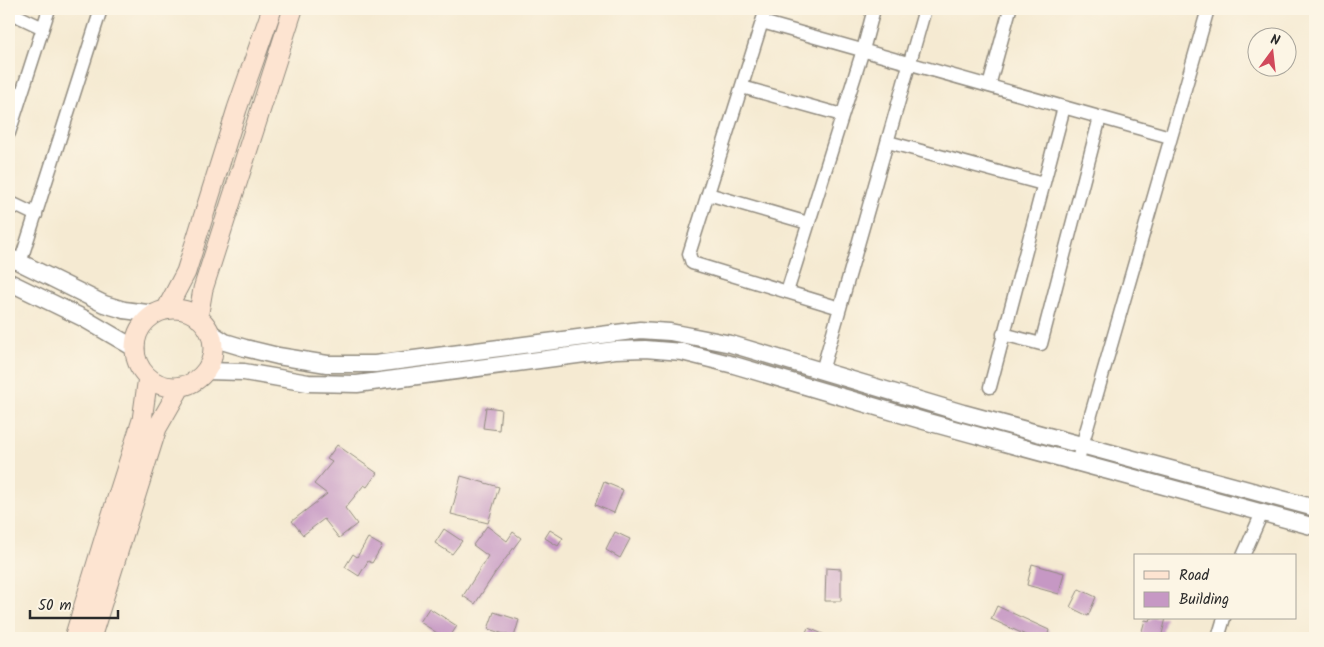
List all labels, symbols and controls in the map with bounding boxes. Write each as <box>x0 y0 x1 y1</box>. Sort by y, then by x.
north arrow <box>1246 28 1296 78</box>
text: N <box>1268 29 1282 52</box>
legend <box>1134 554 1296 620</box>
text: Road <box>1179 564 1210 588</box>
scale bar <box>30 587 118 619</box>
text: Building <box>1179 588 1229 612</box>
text: 50 m <box>38 594 72 618</box>

